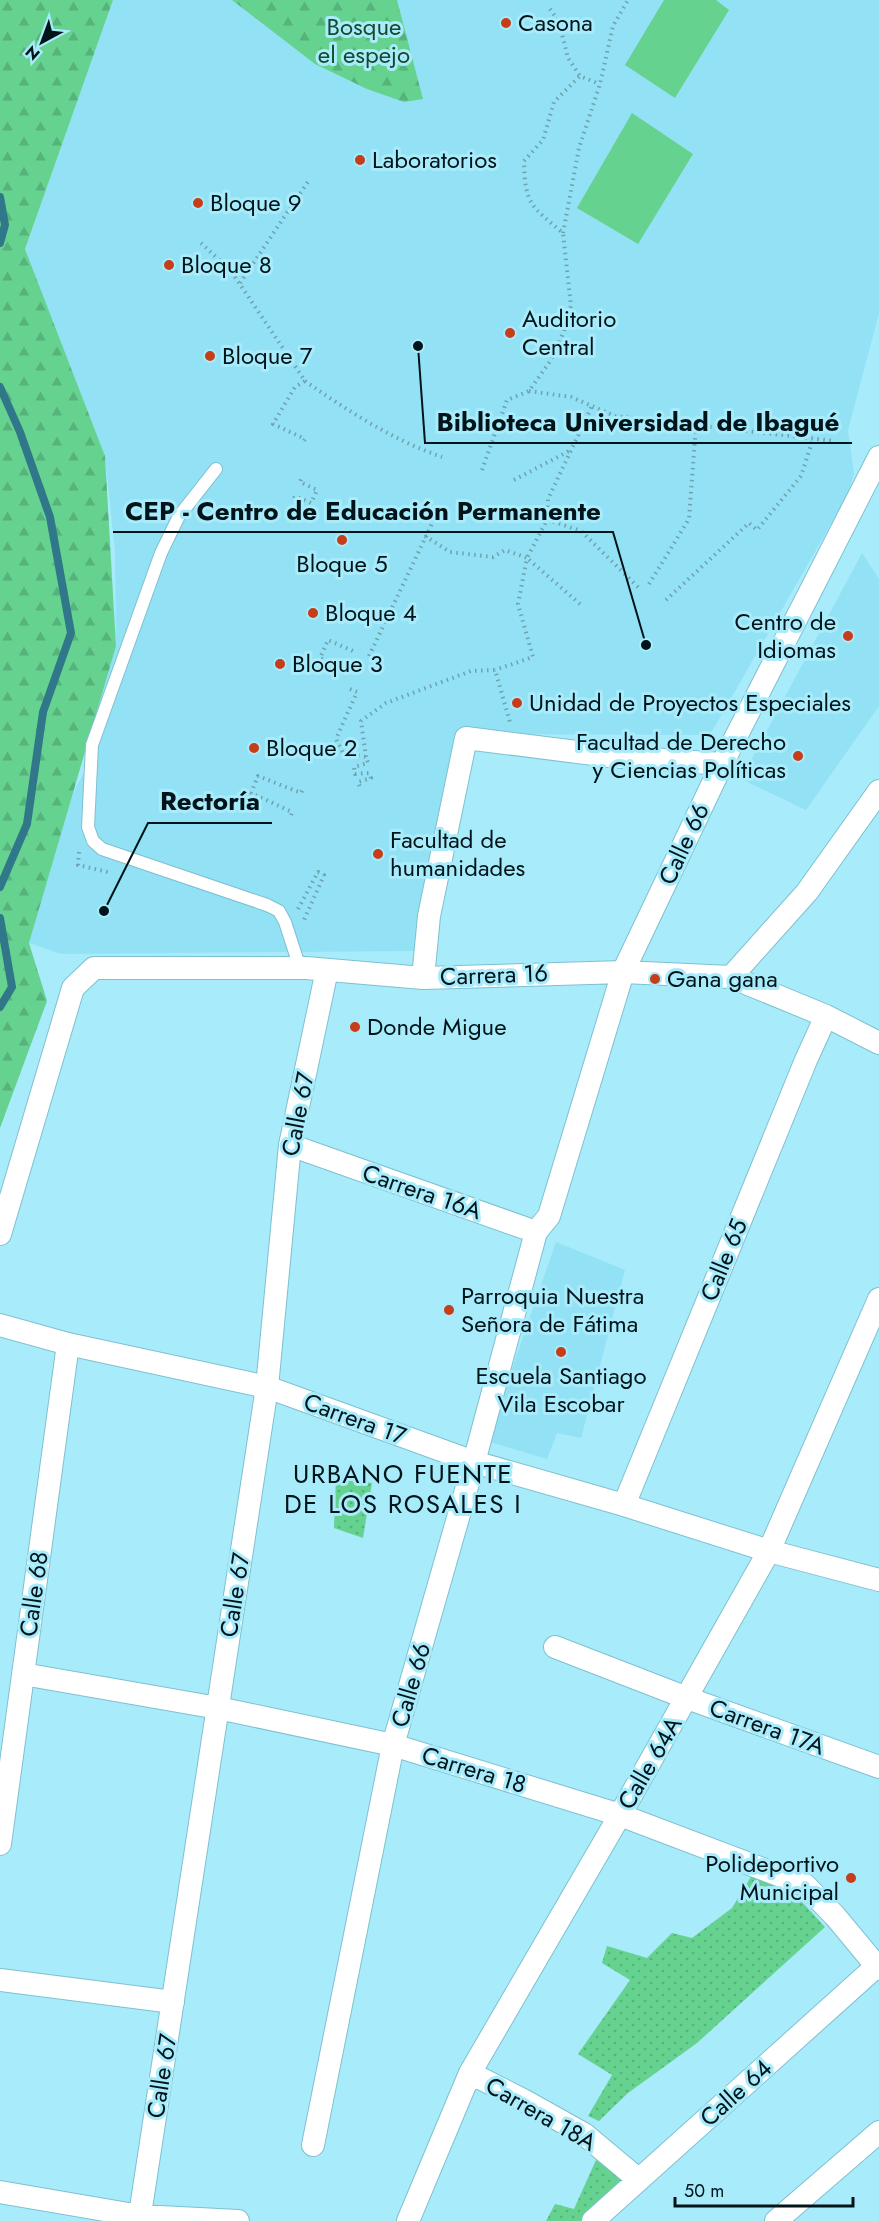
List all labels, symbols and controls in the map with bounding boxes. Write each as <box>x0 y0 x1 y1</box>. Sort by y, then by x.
place label: Casona <box>518 5 593 40</box>
park label: Bosque el espejo <box>318 9 410 72</box>
north arrow <box>12 12 72 72</box>
marker: Casona <box>499 16 513 30</box>
text: N <box>20 40 45 66</box>
place label: Laboratorios <box>372 142 497 177</box>
marker: Laboratorios <box>353 153 367 167</box>
place label: Bloque 9 <box>210 185 302 220</box>
marker: Bloque 9 <box>191 196 205 210</box>
place label: Bloque 8 <box>181 247 272 282</box>
marker: Bloque 8 <box>162 258 176 272</box>
place label: Auditorio Central <box>522 301 616 364</box>
marker: Auditorio Central <box>503 326 517 340</box>
place label: Bloque 7 <box>222 338 313 373</box>
marker: Bloque 7 <box>203 349 217 363</box>
callout: Biblioteca Universidad de Ibagué <box>425 399 852 443</box>
text: Biblioteca Universidad de Ibagué <box>437 403 840 441</box>
callout: CEP - Centro de Educación Permanente <box>113 488 613 532</box>
text: CEP - Centro de Educación Permanente <box>125 492 601 530</box>
marker: Bloque 5 <box>335 533 349 547</box>
place label: Bloque 5 <box>296 546 388 581</box>
place label: Bloque 4 <box>325 595 417 630</box>
place label: Centro de Idiomas <box>735 604 836 667</box>
marker: Bloque 4 <box>306 606 320 620</box>
marker: Centro de Idiomas <box>841 629 855 643</box>
place label: Bloque 3 <box>292 646 383 681</box>
marker: Bloque 3 <box>273 657 287 671</box>
place label: Unidad de Proyectos Especiales <box>529 685 851 720</box>
marker: Unidad de Proyectos Especiales <box>510 696 524 710</box>
place label: Facultad de Derecho y Ciencias Políticas <box>576 724 786 787</box>
place label: Bloque 2 <box>266 730 358 765</box>
marker: Bloque 2 <box>247 741 261 755</box>
marker: Facultad de Derecho y Ciencias Políticas <box>791 749 805 763</box>
callout: Rectoría <box>148 779 272 823</box>
text: Rectoría <box>160 782 260 820</box>
street label: Calle 66 <box>649 797 718 890</box>
place label: Facultad de humanidades <box>390 822 525 885</box>
marker: Facultad de humanidades <box>371 847 385 861</box>
street label: Carrera 16 <box>439 955 549 994</box>
place label: Gana gana <box>667 961 778 996</box>
marker: Gana gana <box>648 972 662 986</box>
place label: Donde Migue <box>367 1009 507 1044</box>
marker: Donde Migue <box>348 1020 362 1034</box>
street label: Calle 67 <box>272 1068 323 1159</box>
street label: Carrera 16A <box>358 1155 487 1228</box>
street label: Calle 65 <box>691 1213 756 1306</box>
place label: Parroquia Nuestra Señora de Fátima <box>461 1278 644 1341</box>
marker: Parroquia Nuestra Señora de Fátima <box>442 1303 456 1317</box>
marker: Escuela Santiago Vila Escobar <box>554 1345 568 1359</box>
place label: Escuela Santiago Vila Escobar <box>475 1358 647 1421</box>
street label: Carrera 17 <box>299 1384 412 1453</box>
district label: URBANO FUENTE DE LOS ROSALES I <box>284 1455 522 1523</box>
street label: Calle 68 <box>10 1549 57 1639</box>
street label: Calle 67 <box>211 1550 259 1640</box>
street label: Calle 66 <box>382 1639 439 1731</box>
street label: Carrera 17A <box>705 1690 830 1764</box>
street label: Calle 64A <box>609 1710 690 1816</box>
street label: Carrera 18 <box>418 1737 531 1802</box>
place label: Polideportivo Municipal <box>705 1846 839 1909</box>
marker: Polideportivo Municipal <box>844 1871 858 1885</box>
street label: Calle 67 <box>138 2031 186 2121</box>
street label: Calle 64 <box>692 2051 779 2135</box>
street label: Carrera 18A <box>479 2068 603 2160</box>
scale bar <box>675 2170 854 2208</box>
text: 50 m <box>684 2178 724 2204</box>

